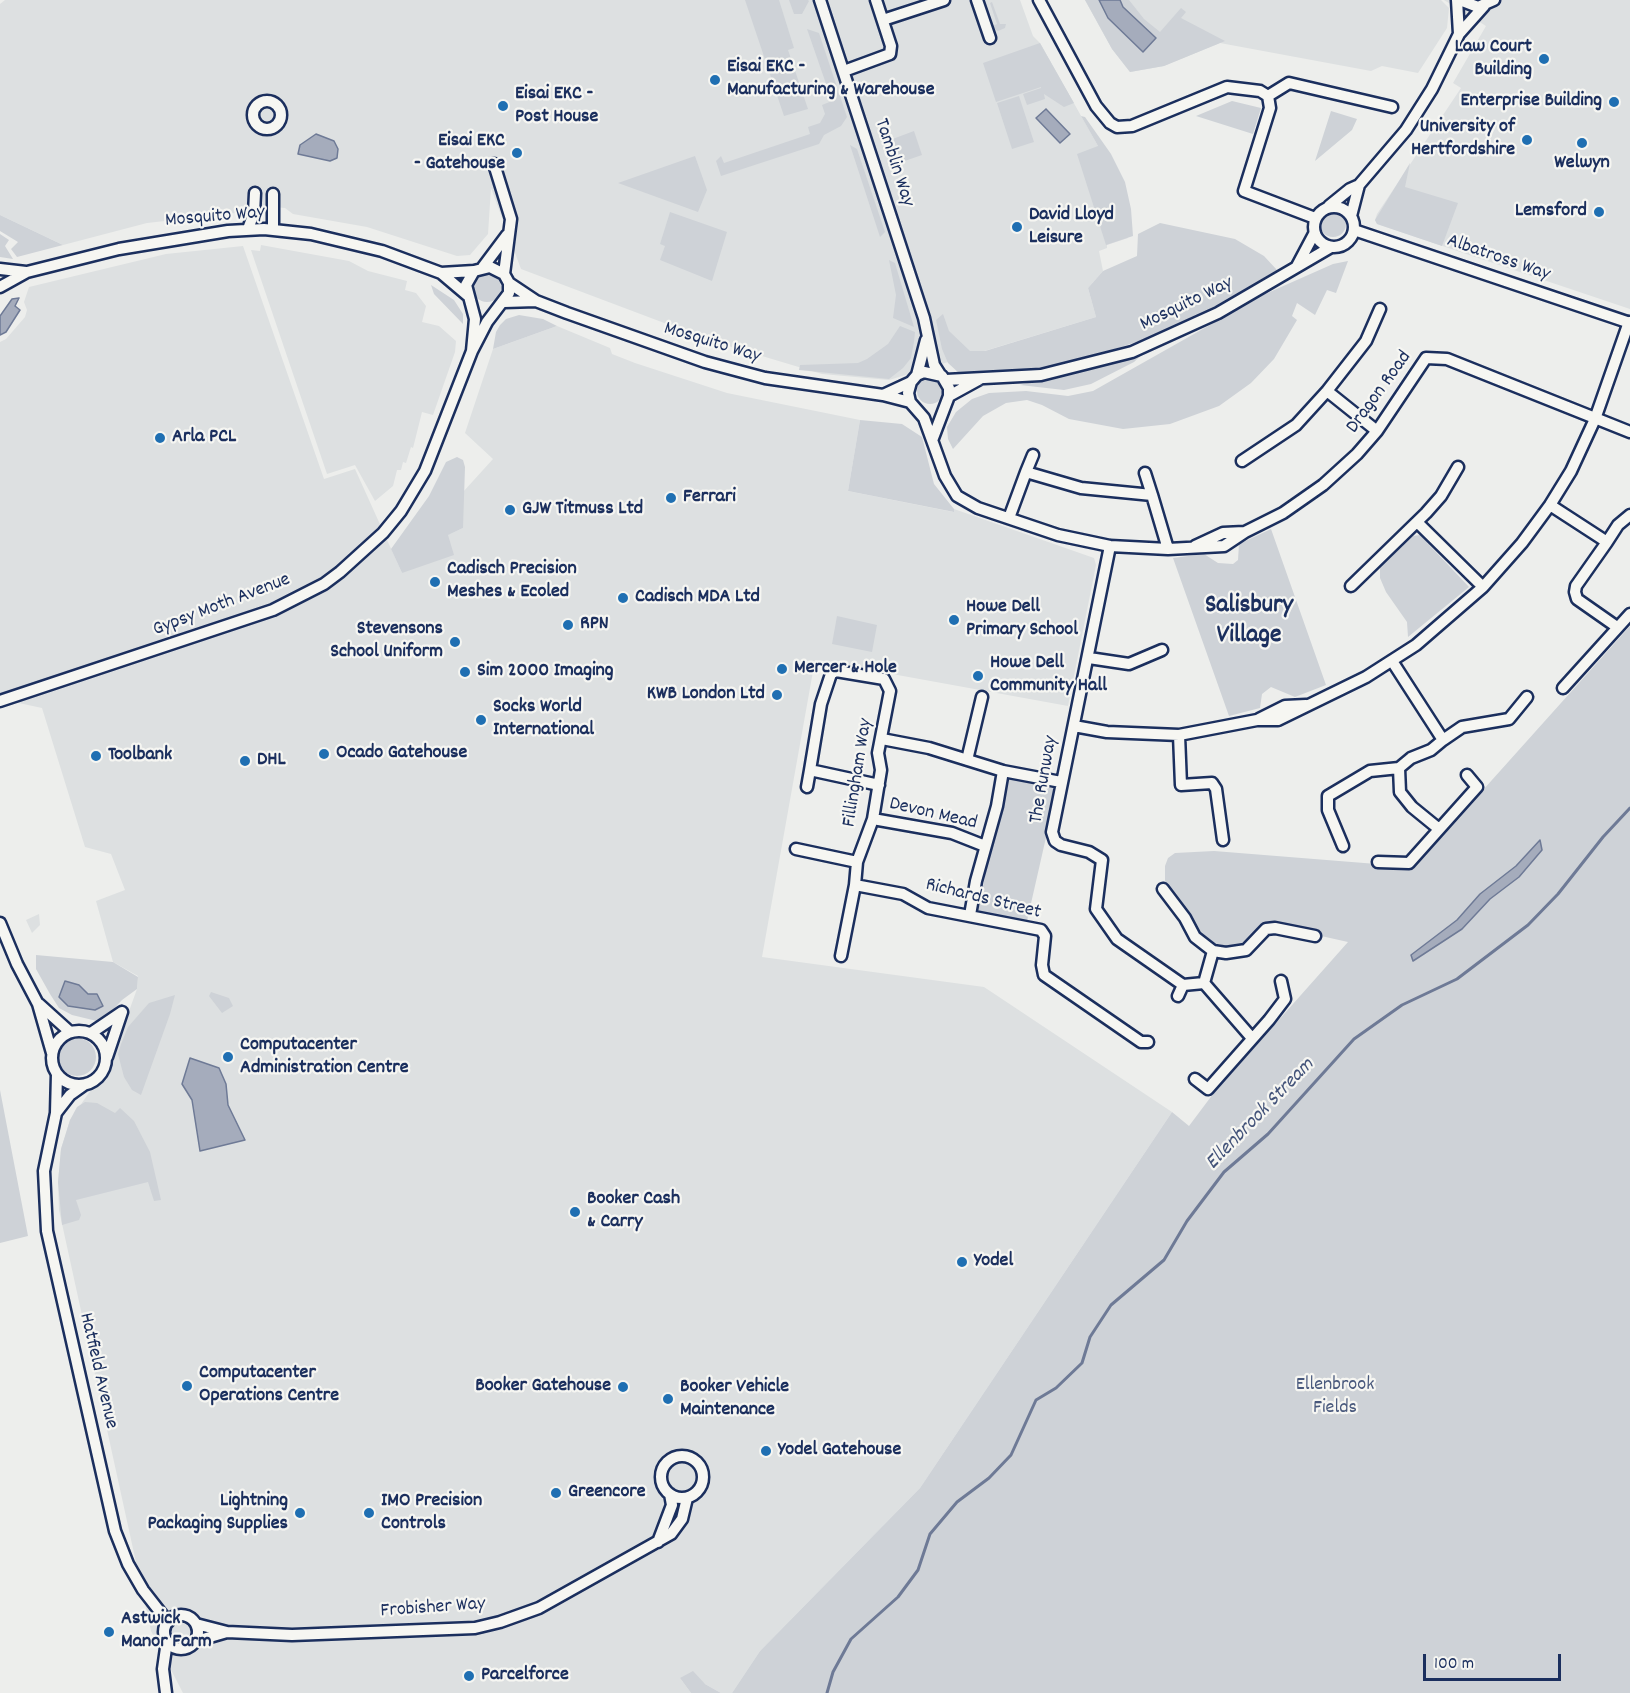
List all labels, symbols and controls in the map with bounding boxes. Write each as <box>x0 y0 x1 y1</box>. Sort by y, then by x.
place label: Law Court Building <box>1455 36 1532 83</box>
marker: Law Court Building <box>1537 52 1551 66</box>
place label: Eisai EKC - Manufacturing & Warehouse <box>727 56 934 103</box>
marker: Eisai EKC - Manufacturing & Warehouse <box>708 73 722 87</box>
place label: Eisai EKC - Post House <box>515 83 598 130</box>
place label: Enterprise Building <box>1460 90 1602 114</box>
marker: Enterprise Building <box>1607 95 1621 109</box>
marker: Eisai EKC - Post House <box>496 99 510 113</box>
street label: Tamblin Way <box>868 116 918 210</box>
place label: University of Hertfordshire <box>1411 116 1515 163</box>
place label: Eisai EKC - Gatehouse <box>414 130 505 177</box>
marker: University of Hertfordshire <box>1520 133 1534 147</box>
marker: Welwyn <box>1575 136 1589 150</box>
marker: Eisai EKC - Gatehouse <box>510 146 524 160</box>
place label: Welwyn <box>1554 152 1610 176</box>
place label: Lemsford <box>1515 200 1587 224</box>
street label: Mosquito Way <box>164 202 266 234</box>
place label: David Lloyd Leisure <box>1029 204 1114 251</box>
marker: Lemsford <box>1592 205 1606 219</box>
marker: David Lloyd Leisure <box>1010 220 1024 234</box>
street label: Albatross Way <box>1443 230 1553 288</box>
street label: Mosquito Way <box>1137 272 1237 338</box>
street label: Mosquito Way <box>661 318 763 370</box>
street label: Dragon Road <box>1342 347 1418 439</box>
place label: Arla PCL <box>172 426 236 450</box>
marker: Arla PCL <box>153 431 167 445</box>
place label: Ferrari <box>683 486 736 510</box>
marker: Ferrari <box>664 491 678 505</box>
place label: GJW Titmuss Ltd <box>522 498 643 522</box>
marker: GJW Titmuss Ltd <box>503 503 517 517</box>
place label: Cadisch Precision Meshes & Ecoled <box>447 558 577 605</box>
street label: Gypsy Moth Avenue <box>150 569 294 643</box>
marker: Cadisch Precision Meshes & Ecoled <box>428 575 442 589</box>
place label: Cadisch MDA Ltd <box>635 586 760 610</box>
marker: Cadisch MDA Ltd <box>616 591 630 605</box>
district label: Salisbury Village <box>1205 591 1293 652</box>
place label: Howe Dell Primary School <box>966 596 1078 643</box>
place label: RPN <box>580 613 609 637</box>
marker: Howe Dell Primary School <box>947 613 961 627</box>
place label: Stevensons School Uniform <box>330 618 443 665</box>
marker: RPN <box>561 618 575 632</box>
marker: Stevensons School Uniform <box>448 635 462 649</box>
place label: Howe Dell Community Hall <box>990 652 1107 699</box>
place label: Mercer & Hole <box>794 657 897 681</box>
place label: Sim 2000 Imaging <box>477 660 614 684</box>
marker: Mercer & Hole <box>775 662 789 676</box>
marker: Sim 2000 Imaging <box>458 665 472 679</box>
marker: Howe Dell Community Hall <box>971 669 985 683</box>
place label: KWB London Ltd <box>647 683 765 707</box>
marker: KWB London Ltd <box>770 688 784 702</box>
place label: Socks World International <box>493 696 594 743</box>
marker: Socks World International <box>474 713 488 727</box>
street label: Fillingham Way <box>839 717 879 829</box>
street label: The Runway <box>1025 734 1065 826</box>
place label: Ocado Gatehouse <box>336 742 467 766</box>
place label: Toolbank <box>108 744 172 768</box>
marker: Ocado Gatehouse <box>317 747 331 761</box>
marker: Toolbank <box>89 749 103 763</box>
place label: DHL <box>257 749 286 773</box>
marker: DHL <box>238 754 252 768</box>
street label: Devon Mead <box>887 793 979 837</box>
street label: Richards Street <box>923 874 1043 926</box>
place label: Computacenter Administration Centre <box>240 1034 408 1081</box>
marker: Computacenter Administration Centre <box>221 1050 235 1064</box>
water label: Ellenbrook Stream <box>1201 1054 1321 1176</box>
place label: Booker Cash & Carry <box>587 1188 680 1235</box>
marker: Booker Cash & Carry <box>568 1205 582 1219</box>
place label: Yodel <box>974 1250 1013 1274</box>
marker: Yodel <box>955 1255 969 1269</box>
street label: Hatfield Avenue <box>72 1311 122 1431</box>
place label: Computacenter Operations Centre <box>199 1362 339 1409</box>
park label: Ellenbrook Fields <box>1296 1374 1374 1421</box>
place label: Booker Gatehouse <box>475 1375 611 1399</box>
place label: Booker Vehicle Maintenance <box>680 1376 789 1423</box>
marker: Computacenter Operations Centre <box>180 1379 194 1393</box>
marker: Booker Gatehouse <box>616 1380 630 1394</box>
marker: Booker Vehicle Maintenance <box>661 1392 675 1406</box>
place label: Yodel Gatehouse <box>778 1439 901 1463</box>
marker: Yodel Gatehouse <box>759 1444 773 1458</box>
place label: Greencore <box>568 1481 646 1505</box>
marker: Greencore <box>549 1486 563 1500</box>
place label: Lightning Packaging Supplies <box>147 1490 288 1537</box>
place label: IMO Precision Controls <box>381 1490 482 1537</box>
marker: Lightning Packaging Supplies <box>293 1506 307 1520</box>
marker: IMO Precision Controls <box>362 1506 376 1520</box>
street label: Frobisher Way <box>380 1593 486 1625</box>
place label: Astwick Manor Farm <box>121 1608 212 1655</box>
marker: Astwick Manor Farm <box>102 1625 116 1639</box>
scale bar <box>1426 1642 1564 1680</box>
text: 100 m <box>1434 1652 1474 1677</box>
place label: Parcelforce <box>481 1664 569 1688</box>
marker: Parcelforce <box>462 1669 476 1683</box>

